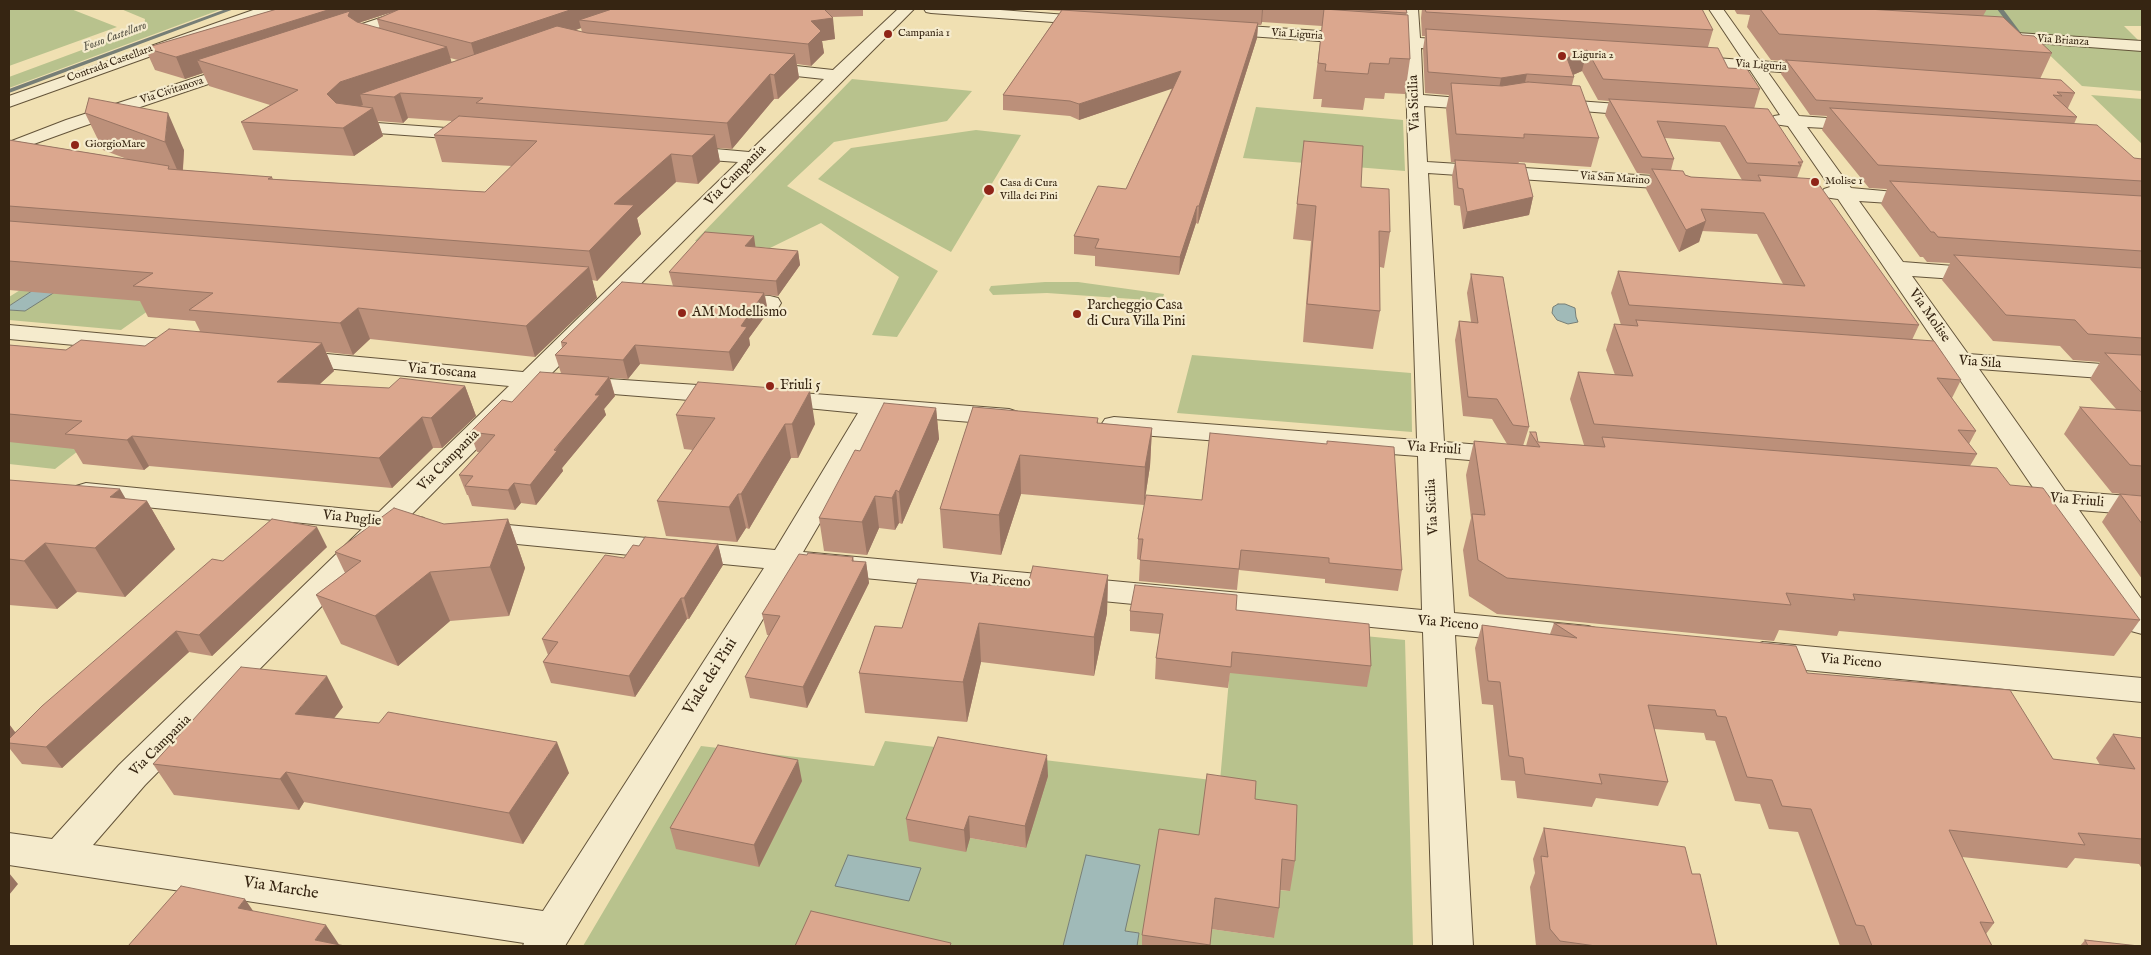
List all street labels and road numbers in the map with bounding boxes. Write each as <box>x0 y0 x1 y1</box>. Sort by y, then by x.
street label: Via Liguria <box>1271 27 1323 43</box>
street label: Via Brianza <box>2037 33 2089 49</box>
street label: Contrada Castellara <box>65 42 155 86</box>
street label: Via Liguria <box>1735 58 1787 74</box>
street label: Via Civitanova <box>139 75 205 107</box>
street label: Via Sicilia <box>1406 75 1424 131</box>
street label: Via Campania <box>702 142 770 210</box>
street label: Via San Marino <box>1580 170 1650 188</box>
street label: Via Molise <box>1904 286 1954 346</box>
street label: Via Sila <box>1958 353 2002 373</box>
street label: Via Toscana <box>407 361 477 383</box>
street label: Via Campania <box>415 427 483 495</box>
street label: Via Friuli <box>1406 439 1462 459</box>
street label: Via Sicilia <box>1423 478 1443 536</box>
street label: Via Friuli <box>2049 490 2105 512</box>
street label: Via Puglie <box>322 508 382 530</box>
street label: Via Piceno <box>969 570 1031 592</box>
street label: Via Piceno <box>1417 613 1479 635</box>
street label: Viale dei Pini <box>680 635 742 719</box>
street label: Via Piceno <box>1820 651 1882 673</box>
street label: Via Campania <box>127 712 195 780</box>
street label: Via Marche <box>242 874 320 904</box>

